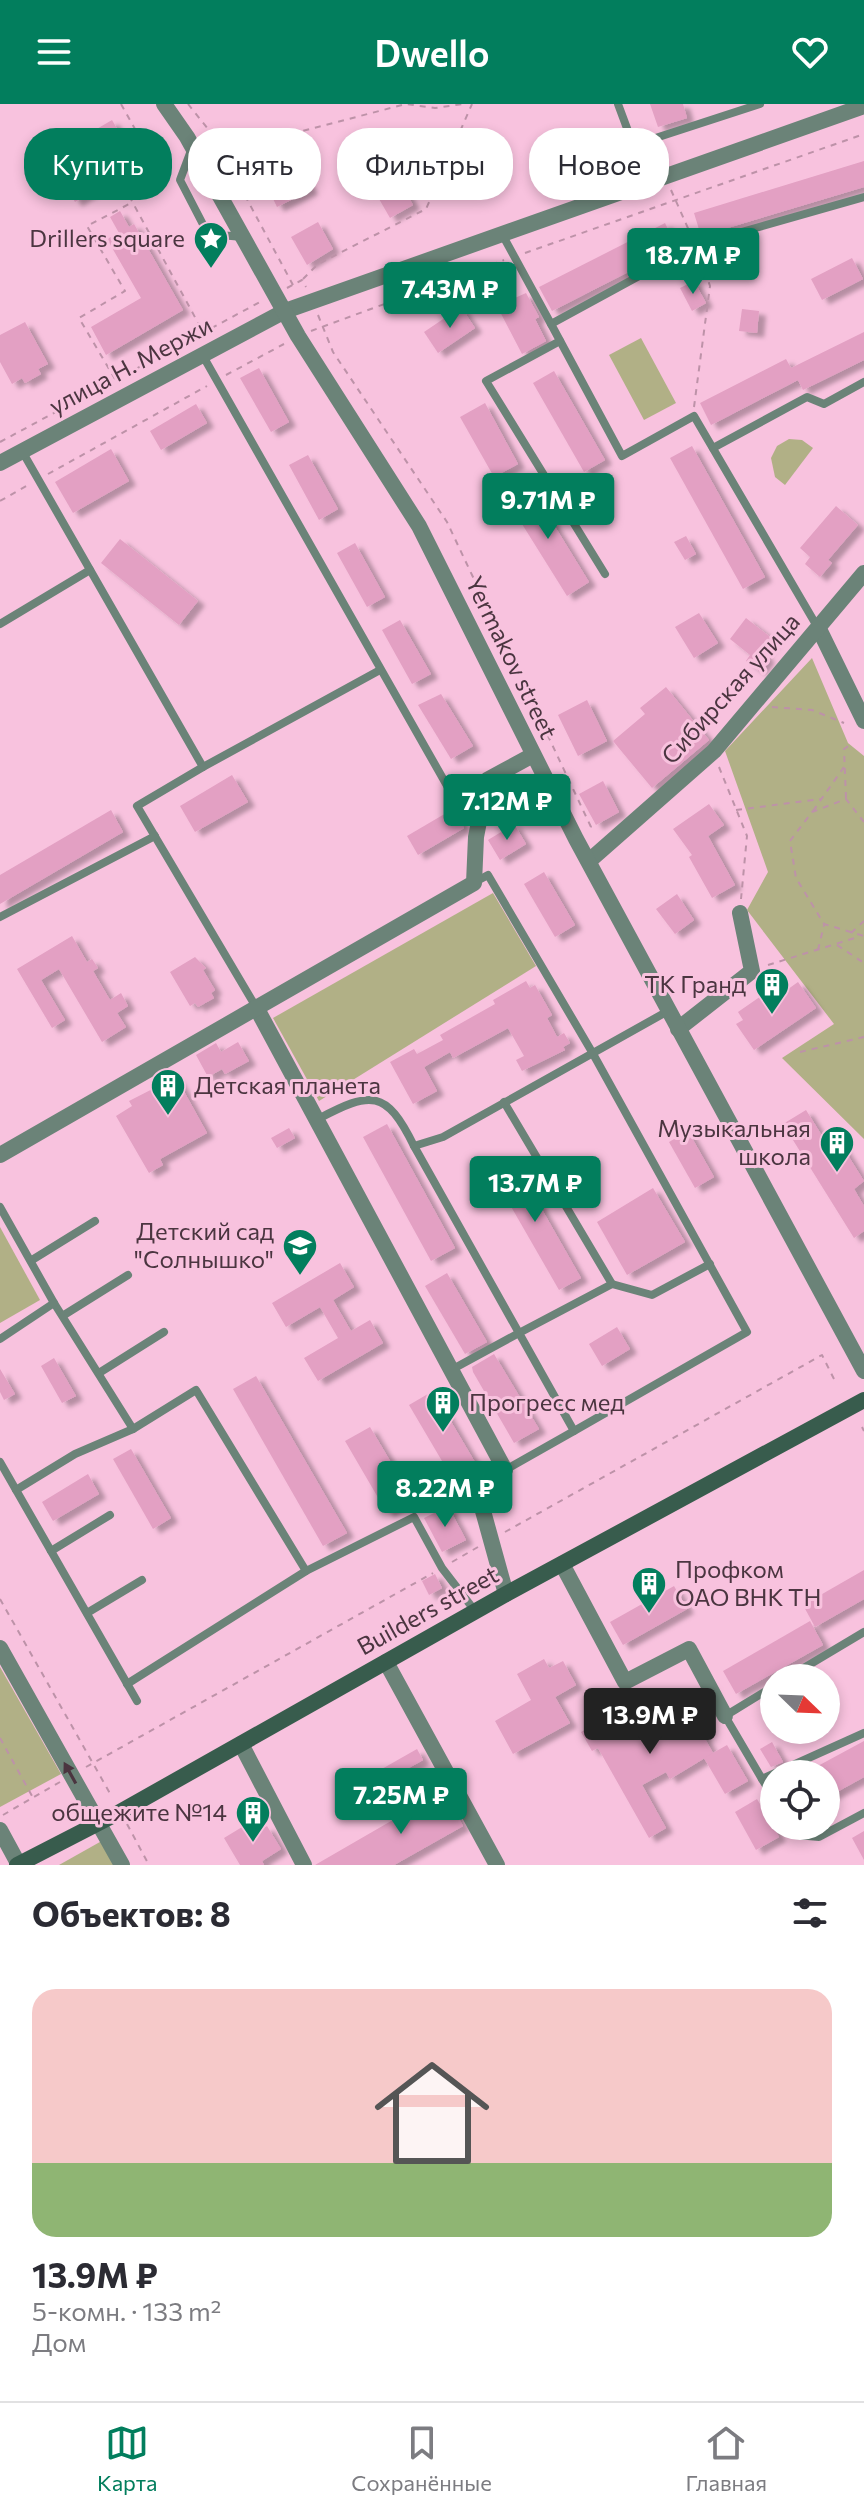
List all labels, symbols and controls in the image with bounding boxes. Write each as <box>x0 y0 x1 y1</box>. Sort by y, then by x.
icon: menu <box>32 30 76 74</box>
text: Dwello <box>375 30 489 74</box>
icon: heart <box>788 30 832 74</box>
chip: Купить <box>24 128 172 200</box>
chip: Снять <box>188 128 321 200</box>
chip: Фильтры <box>337 128 513 200</box>
chip: Новое <box>529 128 669 200</box>
place icon: Drillers square <box>192 220 230 270</box>
place label: Drillers square <box>29 223 185 252</box>
pin: 18.7M ₽ <box>619 228 767 296</box>
text: 18.7M ₽ <box>645 238 741 269</box>
pin: 7.43M ₽ <box>376 262 524 330</box>
text: 7.43M ₽ <box>401 272 499 303</box>
street label: улица Н. Мержи <box>44 310 217 420</box>
pin: 9.71M ₽ <box>474 473 622 541</box>
text: 9.71M ₽ <box>500 483 596 514</box>
street label: Yermakov street <box>460 571 564 744</box>
street label: Сибирская улица <box>655 607 805 769</box>
pin: 7.12M ₽ <box>433 774 581 842</box>
text: 7.12M ₽ <box>462 784 552 815</box>
building icon: ТК Гранд <box>753 966 791 1016</box>
place label: ТК Гранд <box>644 969 746 998</box>
building icon: Детская планета <box>149 1067 187 1117</box>
place label: Детская планета <box>194 1070 381 1099</box>
place label: Музыкальная школа <box>657 1113 811 1170</box>
building icon: Музыкальная школа <box>818 1124 856 1174</box>
pin: 13.7M ₽ <box>461 1156 609 1224</box>
text: 13.7M ₽ <box>488 1166 582 1197</box>
place label: Детский сад "Солнышко" <box>134 1216 274 1273</box>
school or university icon: Детский сад "Солнышко" <box>281 1227 319 1277</box>
building icon: Прогресс мед <box>424 1384 462 1434</box>
place label: Прогресс мед <box>469 1387 625 1416</box>
pin: 8.22M ₽ <box>371 1461 519 1529</box>
text: 8.22M ₽ <box>395 1471 495 1502</box>
place label: Профком ОАО ВНК ТН <box>675 1554 822 1611</box>
street label: Builders street <box>351 1559 503 1660</box>
building icon: Профком ОАО ВНК ТН <box>630 1565 668 1615</box>
north arrow <box>760 1664 840 1744</box>
map controls <box>760 1664 840 1840</box>
pin: 13.9M ₽ <box>576 1688 724 1756</box>
text: 13.9M ₽ <box>602 1698 698 1729</box>
button: locate <box>760 1760 840 1840</box>
one-way arrow <box>64 1761 77 1784</box>
pin: 7.25M ₽ <box>327 1768 475 1836</box>
text: 7.25M ₽ <box>353 1778 449 1809</box>
building icon: общежите №14 <box>234 1794 272 1844</box>
place label: общежите №14 <box>51 1797 227 1826</box>
icon: filters <box>788 1891 832 1935</box>
text: Объектов: 8 <box>32 1892 231 1934</box>
icon: home <box>360 2041 504 2185</box>
text: 13.9M ₽ <box>32 2253 158 2295</box>
text: 5-комн. · 133 m² <box>32 2295 221 2326</box>
text: Дом <box>32 2326 86 2357</box>
tab: Карта <box>97 2421 158 2496</box>
tab: Сохранённые <box>351 2421 492 2496</box>
tab: Главная <box>686 2421 767 2496</box>

